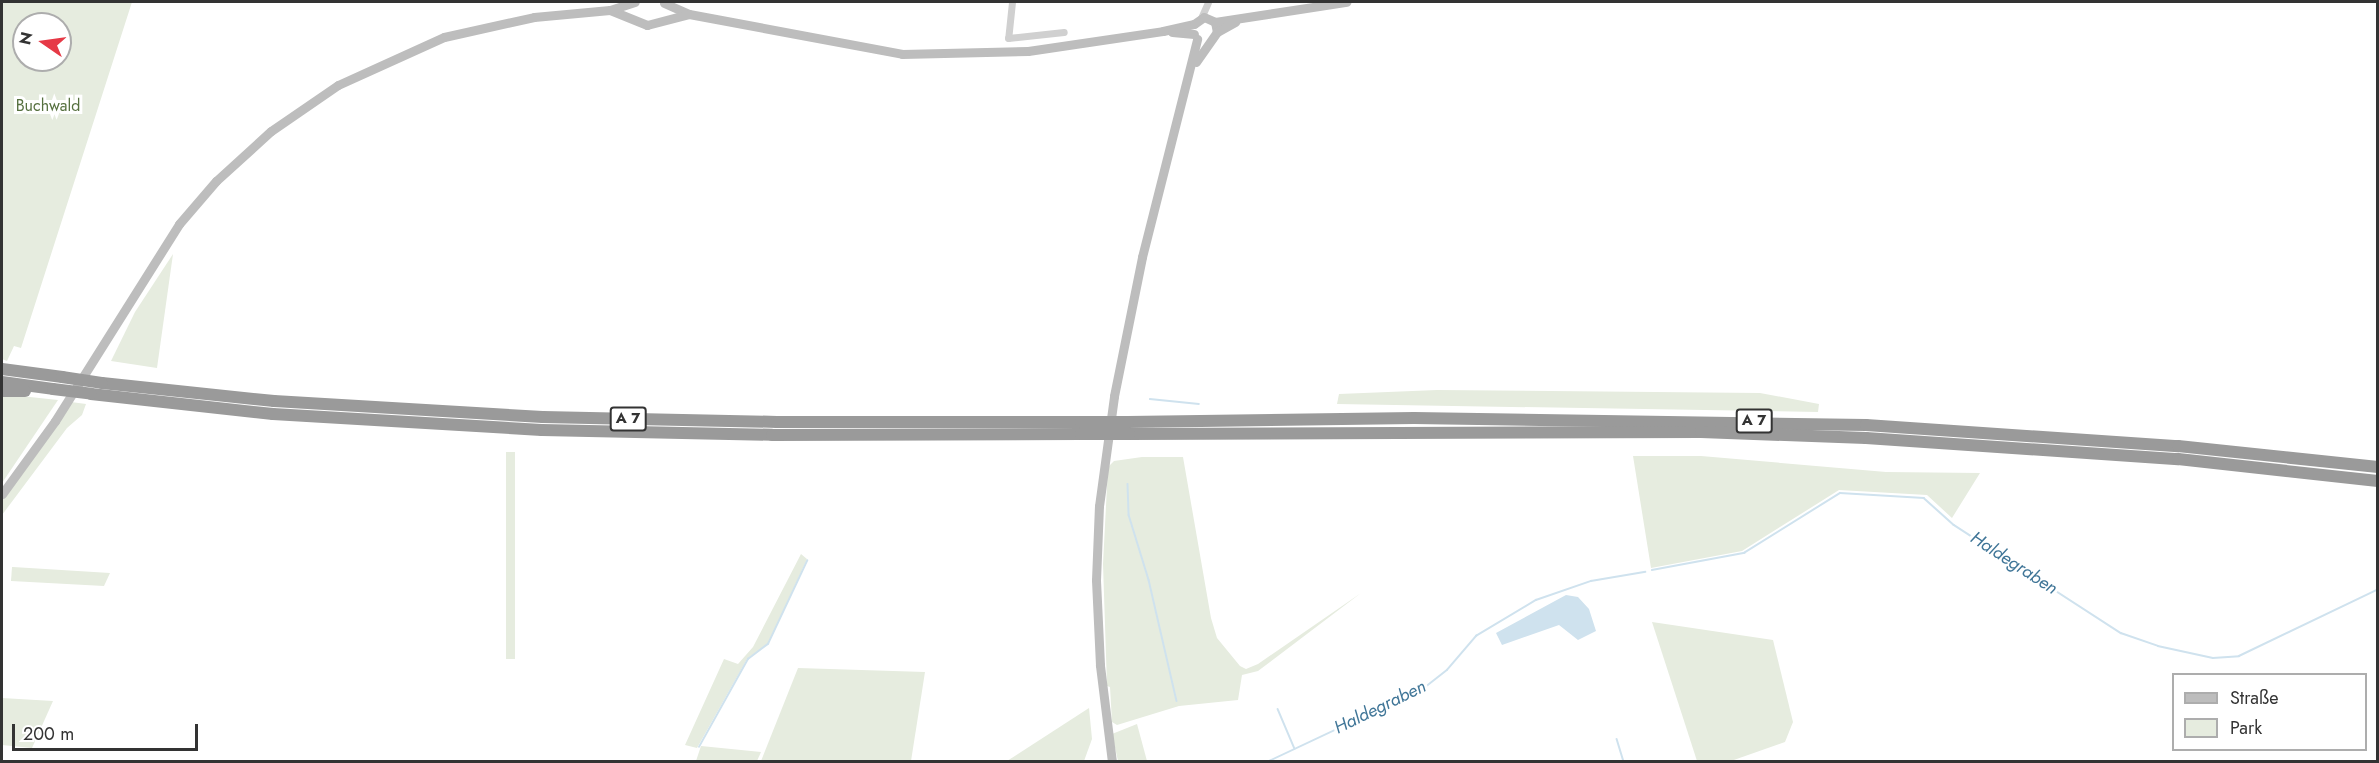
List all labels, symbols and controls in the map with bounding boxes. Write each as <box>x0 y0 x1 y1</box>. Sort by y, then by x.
north arrow <box>12 12 72 72</box>
text: N <box>13 30 39 47</box>
park label: Buchwald <box>16 96 80 116</box>
road number: A 7 <box>608 407 648 431</box>
road number: A 7 <box>1734 409 1774 433</box>
water label: Haldegraben <box>1966 527 2062 599</box>
legend <box>2172 673 2367 751</box>
water label: Haldegraben <box>1331 675 1429 739</box>
text: Straße <box>2230 685 2278 711</box>
scale bar <box>15 712 201 750</box>
text: Park <box>2230 715 2262 741</box>
text: 200 m <box>23 721 74 747</box>

